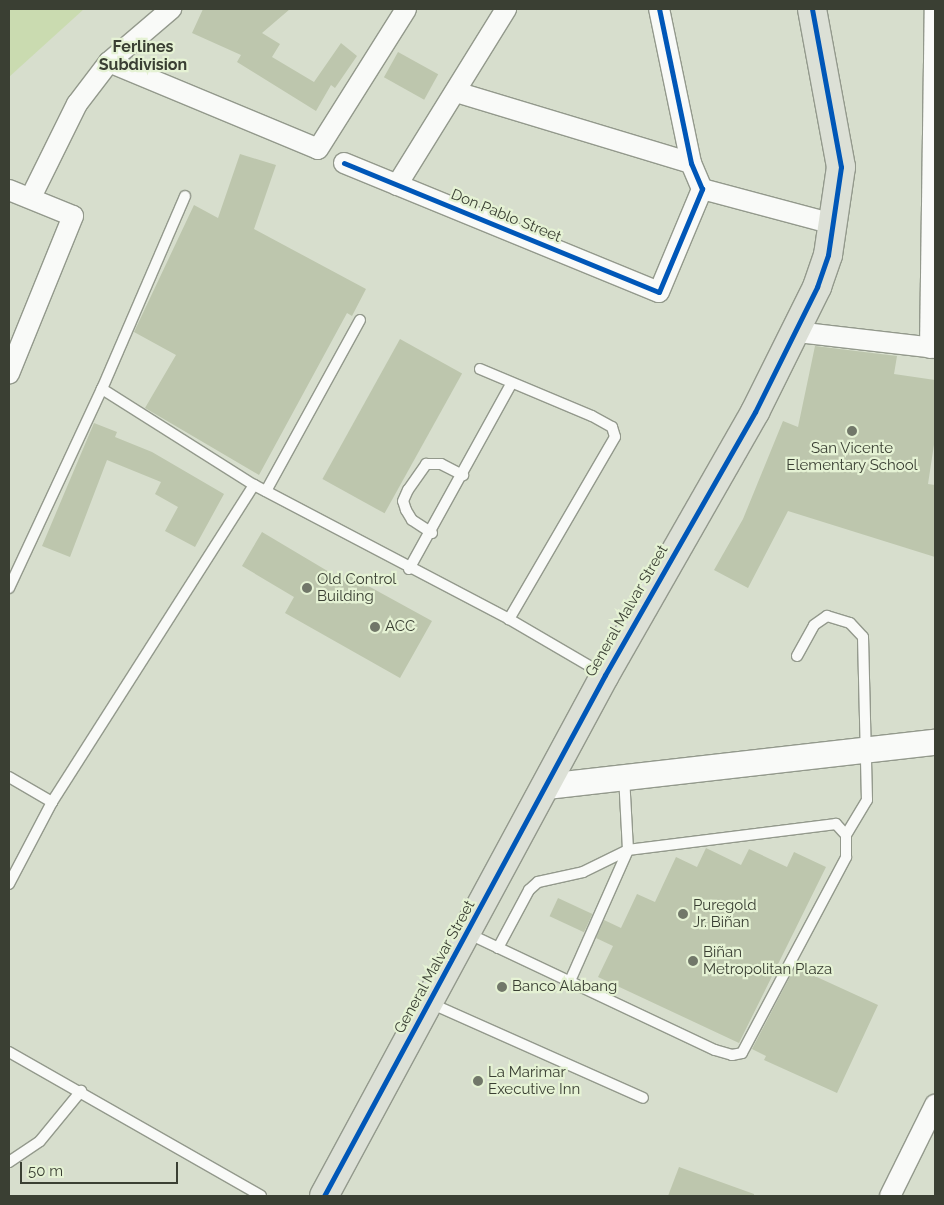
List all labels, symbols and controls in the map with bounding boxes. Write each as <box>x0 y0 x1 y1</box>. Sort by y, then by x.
district label: Ferlines Subdivision <box>99 37 187 75</box>
street label: Don Pablo Street <box>448 186 564 246</box>
marker: San Vicente Elementary School <box>846 425 858 437</box>
place label: San Vicente Elementary School <box>786 439 918 474</box>
street label: General Malvar Street <box>582 541 672 681</box>
place label: Old Control Building <box>317 570 396 605</box>
marker: Old Control Building <box>301 582 313 594</box>
place label: ACC <box>385 618 415 636</box>
marker: ACC <box>369 621 381 633</box>
place label: Puregold Jr. Biñan <box>693 896 757 931</box>
street label: General Malvar Street <box>391 897 479 1037</box>
marker: Puregold Jr. Biñan <box>677 908 689 920</box>
place label: Biñan Metropolitan Plaza <box>703 943 832 978</box>
marker: Biñan Metropolitan Plaza <box>687 955 699 967</box>
place label: Banco Alabang <box>512 978 618 996</box>
marker: Banco Alabang <box>496 981 508 993</box>
place label: La Marimar Executive Inn <box>488 1063 580 1098</box>
marker: La Marimar Executive Inn <box>472 1075 484 1087</box>
scale bar <box>22 1152 180 1184</box>
text: 50 m <box>28 1162 63 1180</box>

